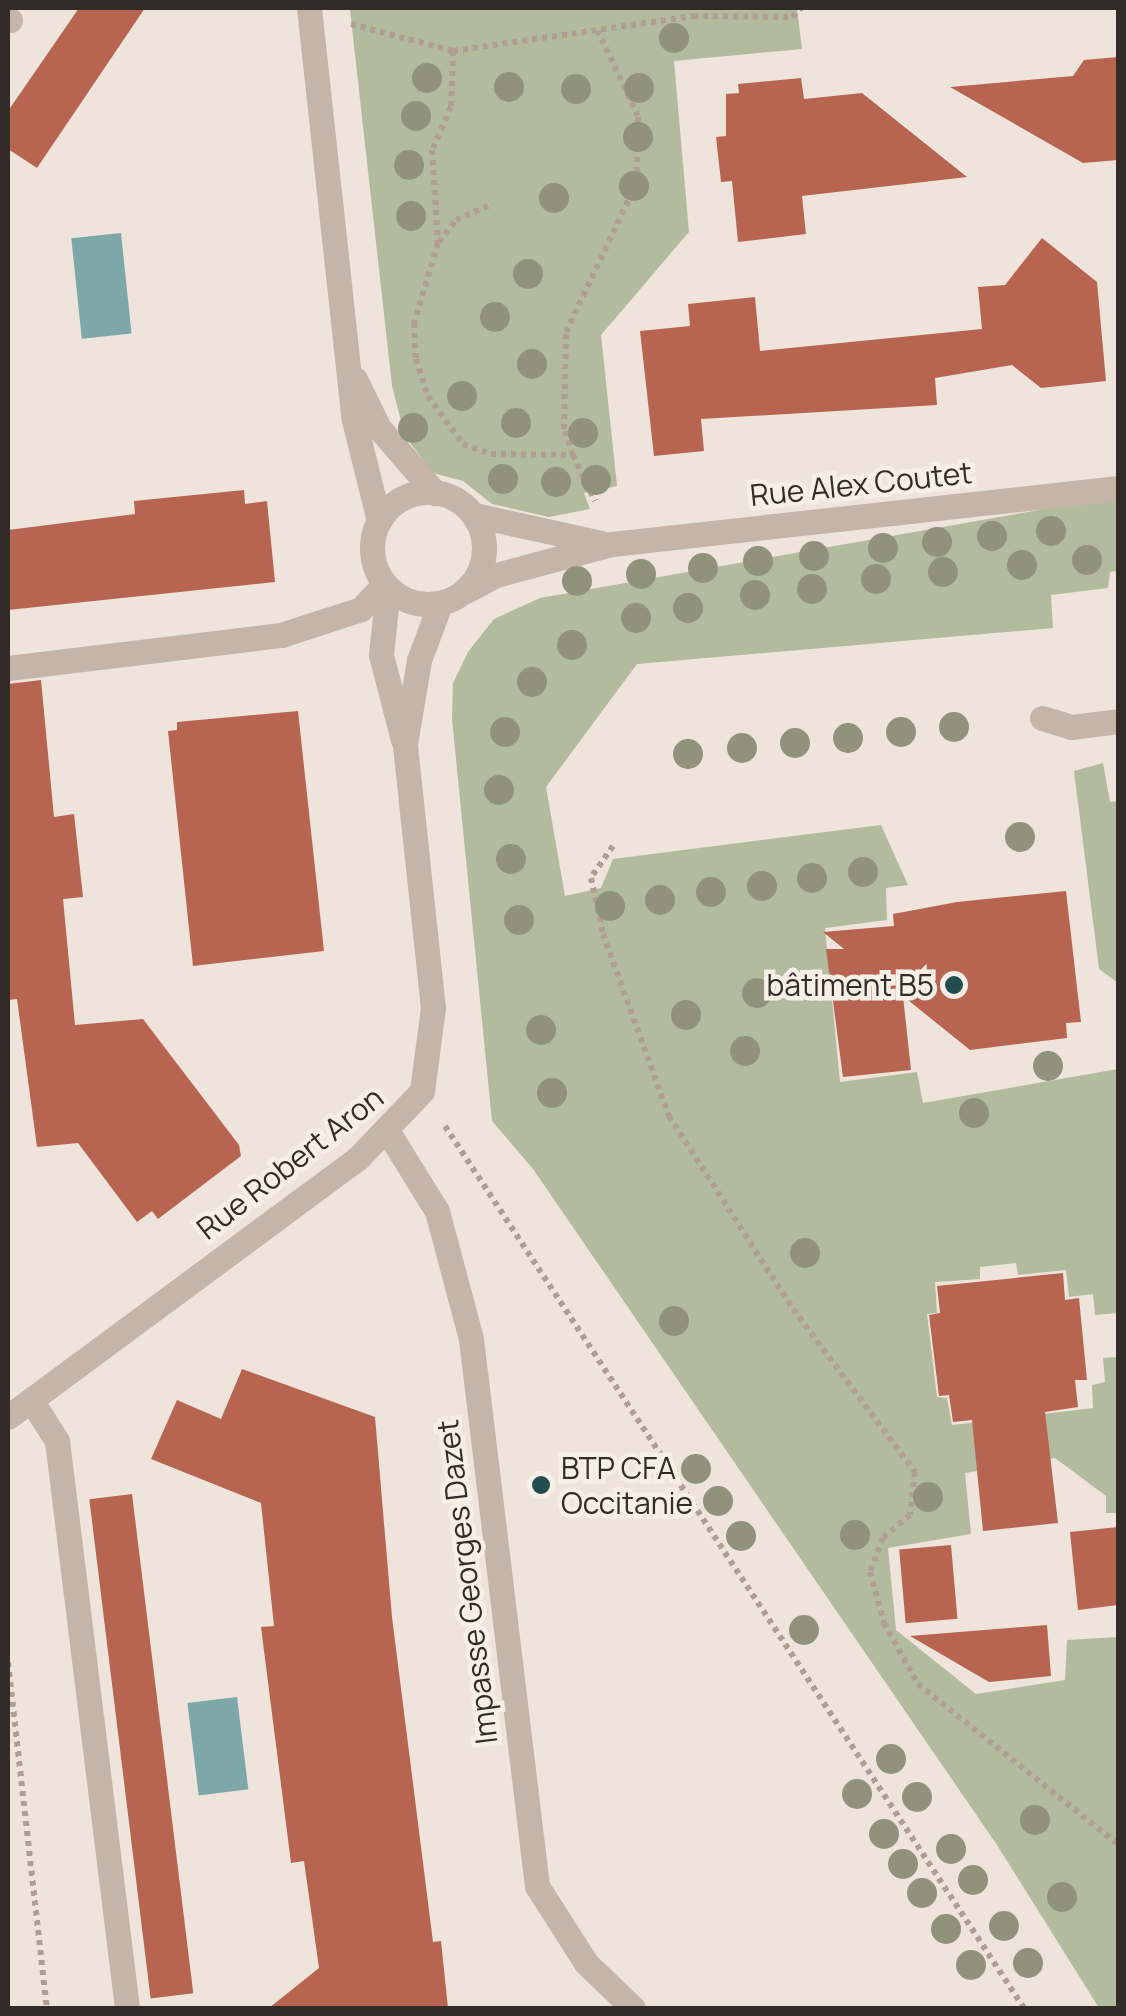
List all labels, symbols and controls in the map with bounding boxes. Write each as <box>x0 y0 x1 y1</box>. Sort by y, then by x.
street label: Rue Alex Coutet <box>748 454 974 514</box>
place label: bâtiment B5 <box>767 967 934 1003</box>
marker: bâtiment B5 <box>943 974 965 996</box>
street label: Rue Robert Aron <box>190 1079 390 1247</box>
street label: Impasse Georges Dazet <box>429 1418 505 1746</box>
place label: BTP CFA Occitanie <box>561 1450 693 1520</box>
marker: BTP CFA Occitanie <box>530 1474 552 1496</box>

